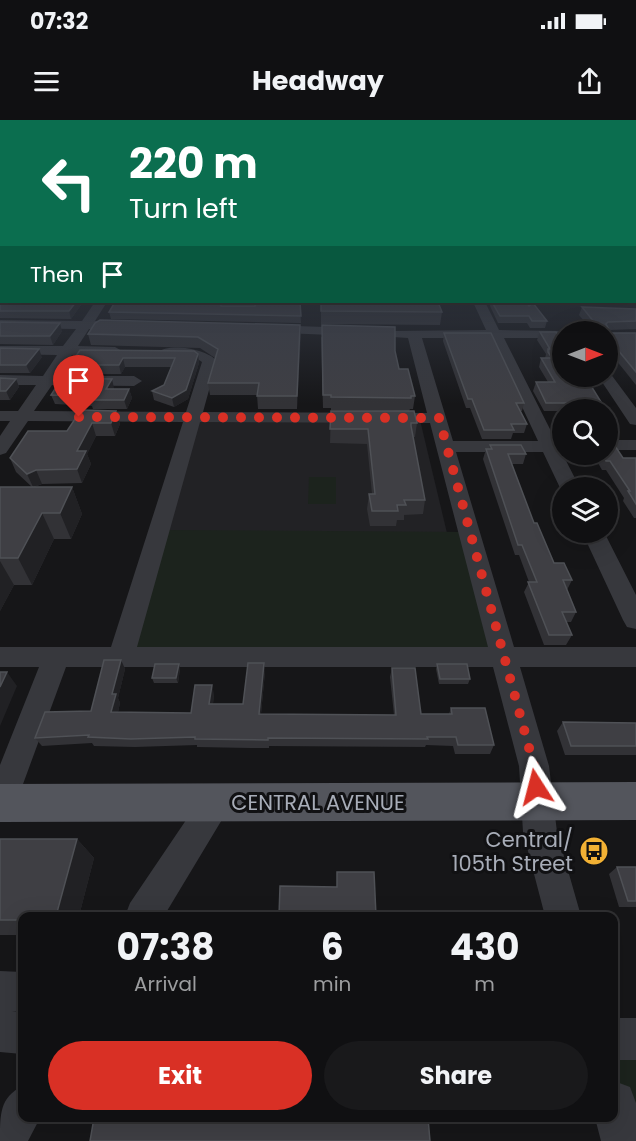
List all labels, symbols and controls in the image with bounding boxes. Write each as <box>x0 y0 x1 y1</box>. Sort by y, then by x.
text: 07:32 <box>30 6 88 37</box>
text: Headway <box>252 62 384 99</box>
icon: menu <box>30 65 63 98</box>
icon: share <box>573 65 606 98</box>
text: 220 m <box>129 134 258 193</box>
icon: left <box>30 144 108 222</box>
text: Turn left <box>129 190 238 227</box>
icon: arrive <box>96 258 129 291</box>
text: Then <box>30 259 84 290</box>
north arrow <box>552 321 618 387</box>
map controls <box>552 321 618 543</box>
pin <box>53 355 104 417</box>
icon: arrive <box>62 364 95 397</box>
button: search <box>552 399 618 465</box>
button: layers <box>552 477 618 543</box>
position arrow <box>504 755 568 819</box>
street label: CENTRAL AVENUE <box>231 788 405 817</box>
place label: Central/ 105th Street <box>452 825 573 878</box>
bus stop icon: Central/ 105th Street <box>578 835 610 867</box>
text: 07:38 <box>116 922 215 973</box>
text: 6 <box>321 922 344 973</box>
text: 430 <box>450 922 519 973</box>
text: Arrival <box>134 970 197 998</box>
text: min <box>313 970 351 998</box>
text: m <box>474 970 495 998</box>
button: Exit <box>48 1041 312 1110</box>
button: Share <box>324 1041 588 1110</box>

